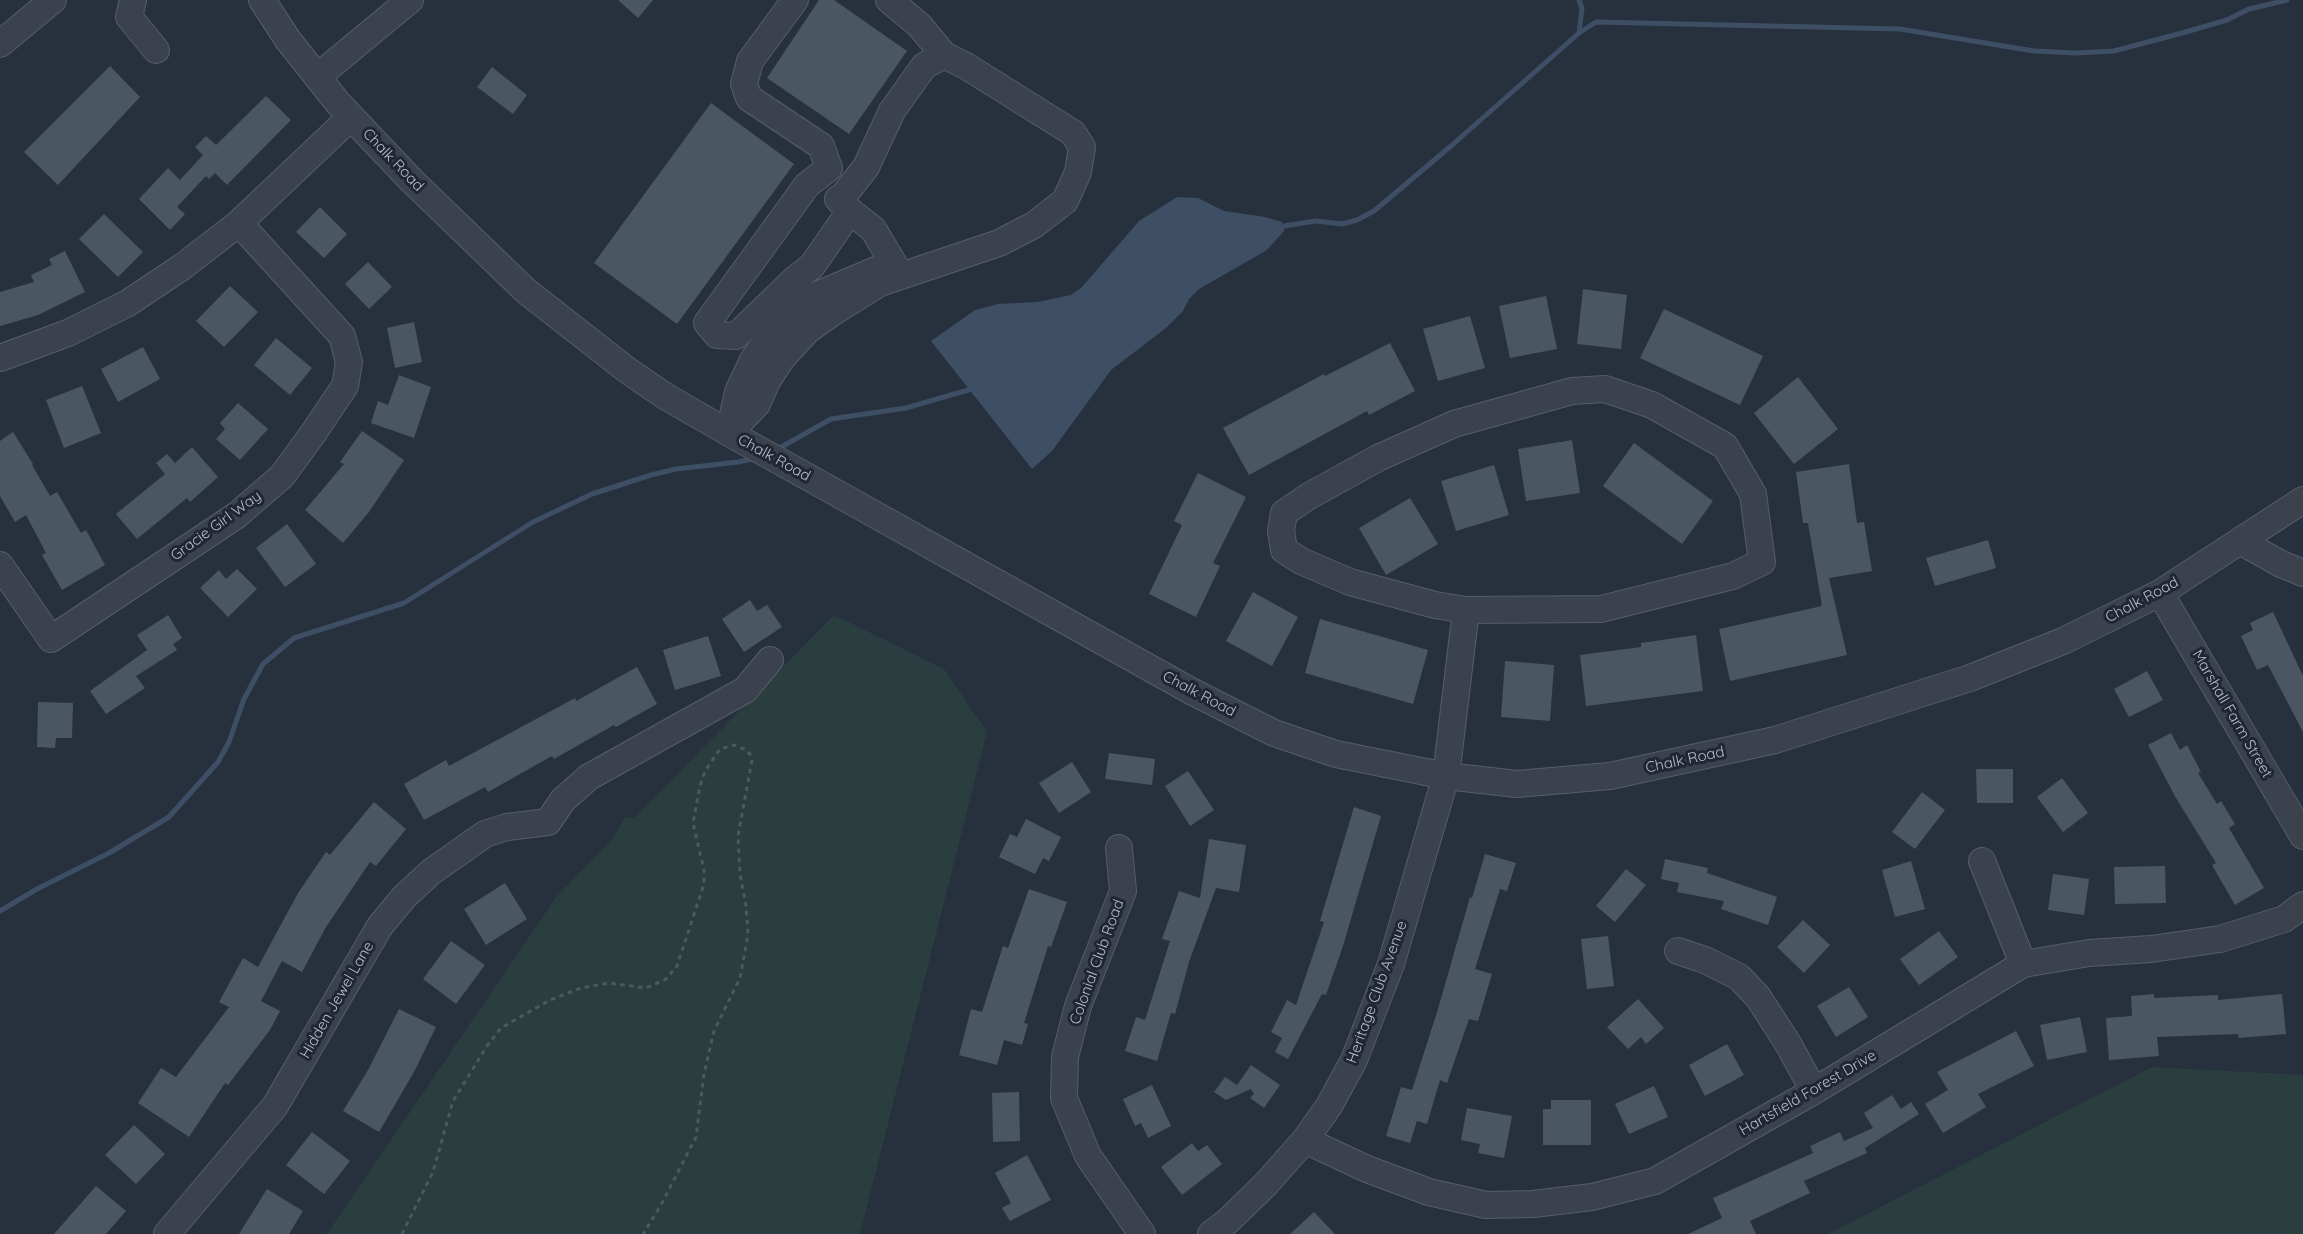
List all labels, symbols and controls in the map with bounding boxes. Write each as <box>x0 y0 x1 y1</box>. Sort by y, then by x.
street label: Chalk Road <box>359 125 427 195</box>
street label: Chalk Road <box>735 431 813 485</box>
street label: Gracie Girl Way <box>167 487 265 565</box>
street label: Chalk Road <box>2102 573 2182 627</box>
street label: Marshall Farm Street <box>2188 647 2276 781</box>
street label: Chalk Road <box>1159 667 1239 721</box>
street label: Chalk Road <box>1644 743 1726 777</box>
street label: Colonial Club Road <box>1066 897 1128 1027</box>
street label: Heritage Club Avenue <box>1343 918 1411 1066</box>
street label: Hidden Jewel Lane <box>296 938 378 1062</box>
street label: Hartsfield Forest Drive <box>1736 1046 1880 1140</box>

